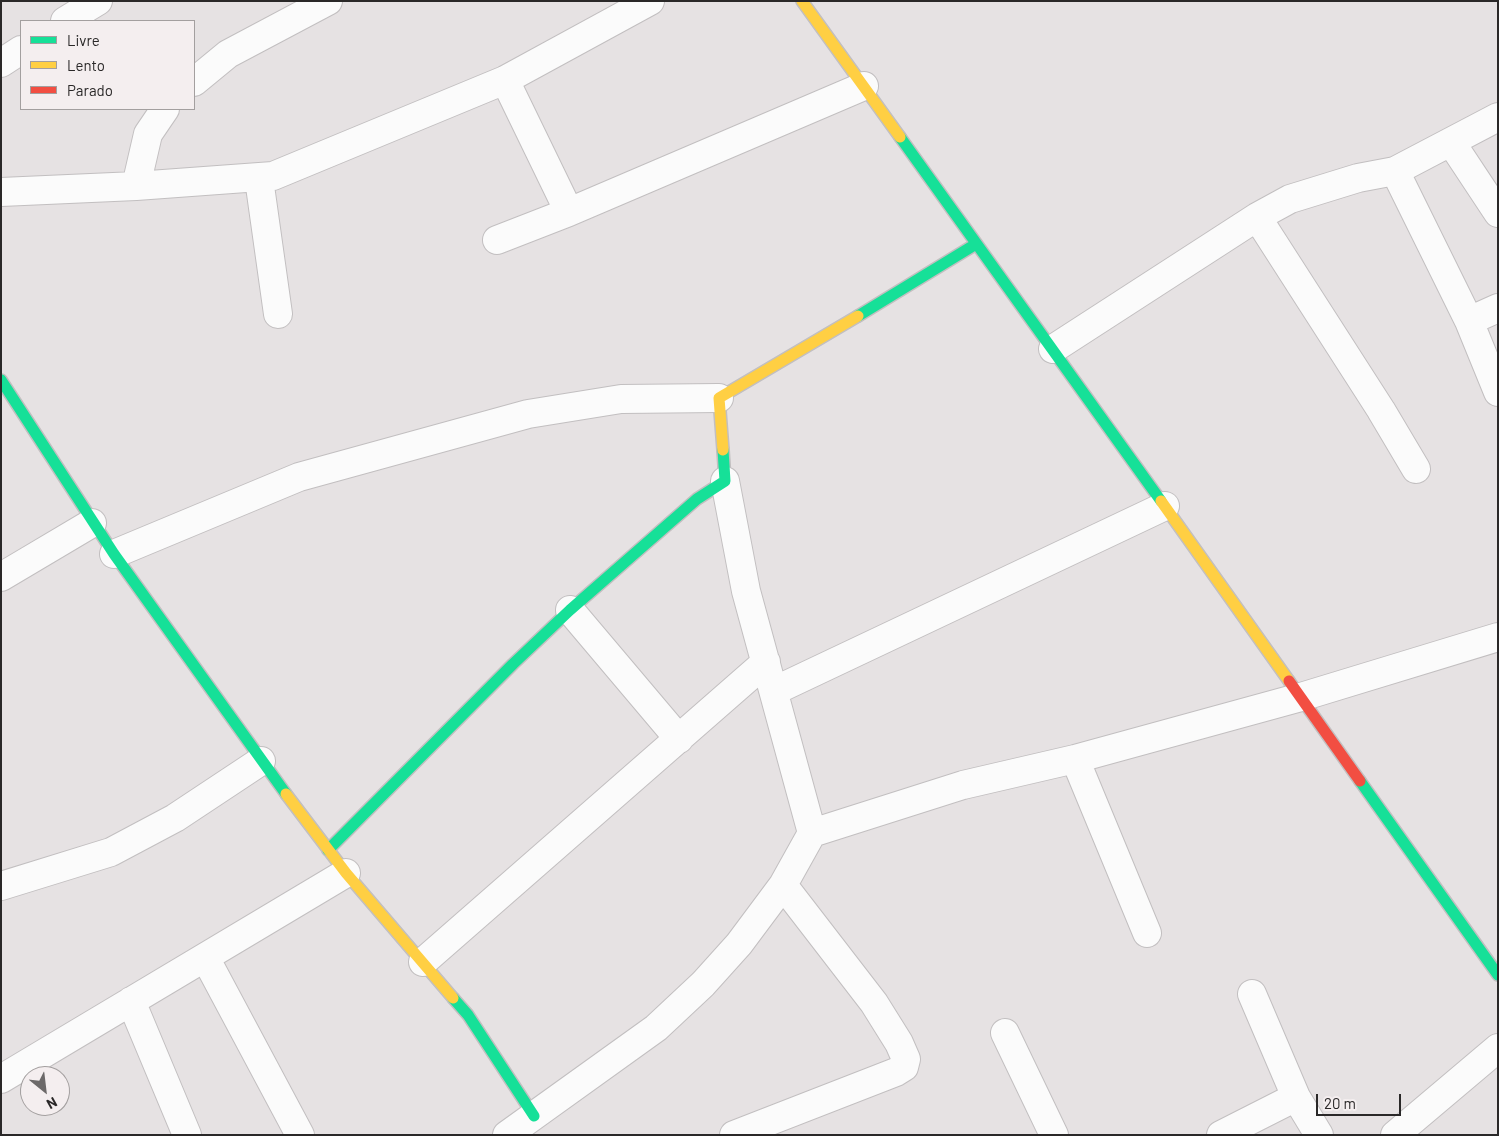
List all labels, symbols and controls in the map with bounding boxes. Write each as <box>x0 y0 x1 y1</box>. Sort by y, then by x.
legend <box>20 20 195 110</box>
text: Livre <box>67 31 100 49</box>
text: Lento <box>67 56 105 74</box>
text: Parado <box>67 81 113 99</box>
north arrow <box>20 1066 70 1116</box>
scale bar <box>1319 1084 1404 1116</box>
text: N <box>44 1094 60 1113</box>
text: 20 m <box>1324 1094 1356 1112</box>

